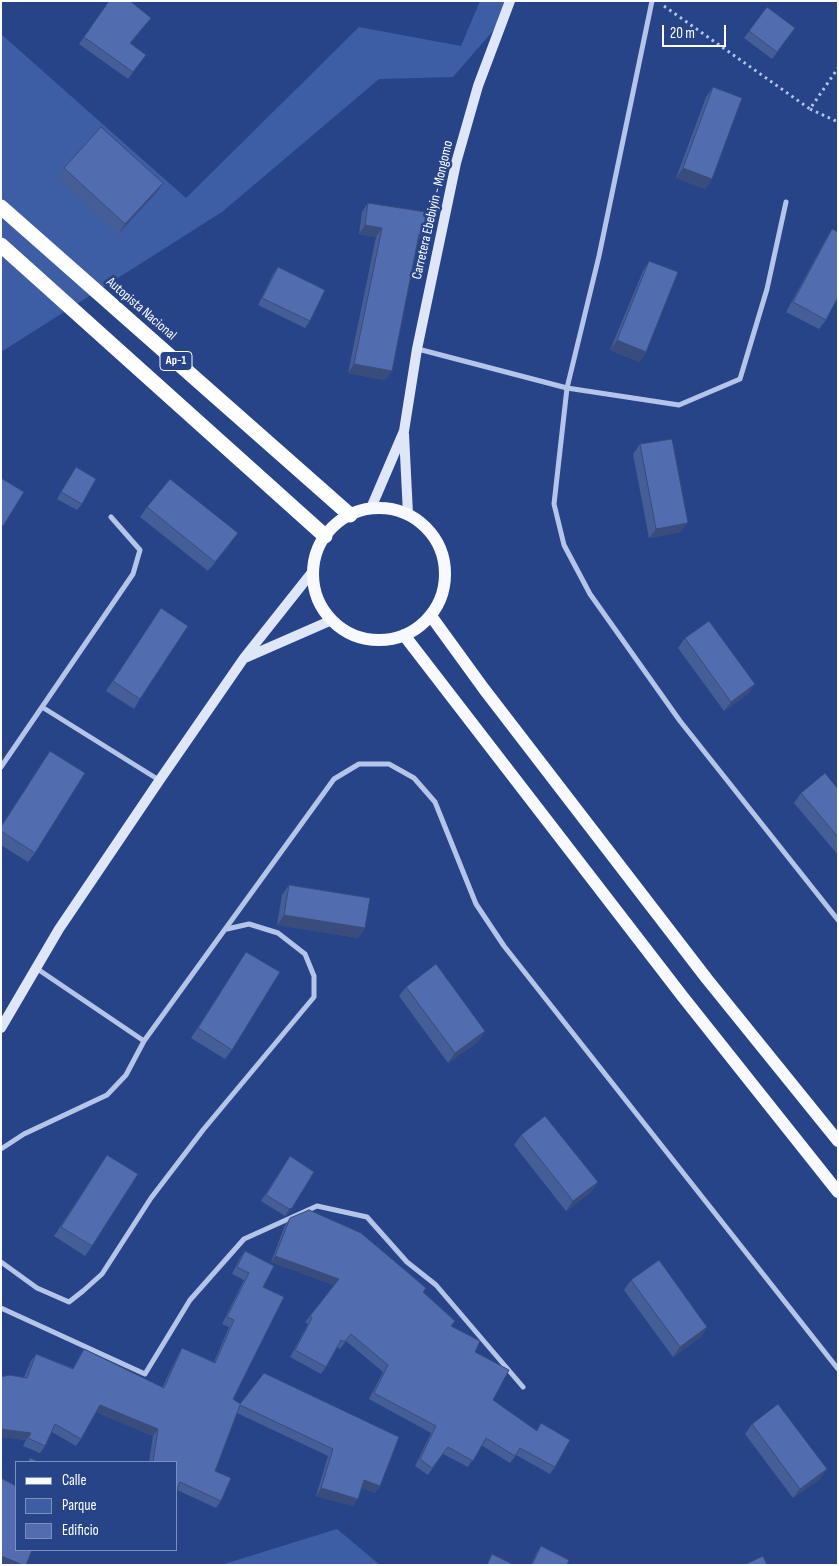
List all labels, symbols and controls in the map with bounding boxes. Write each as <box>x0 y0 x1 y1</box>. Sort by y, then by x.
scale bar <box>664 15 728 47</box>
text: 20 m <box>670 24 695 43</box>
street label: Carretera Ebebiyin - Mongomo <box>409 139 457 281</box>
street label: Autopista Nacional <box>102 274 180 344</box>
road number: Ap-1 <box>160 352 192 371</box>
legend <box>15 1461 178 1551</box>
text: Calle <box>62 1471 86 1490</box>
text: Parque <box>62 1496 97 1515</box>
text: Edificio <box>62 1521 99 1540</box>

